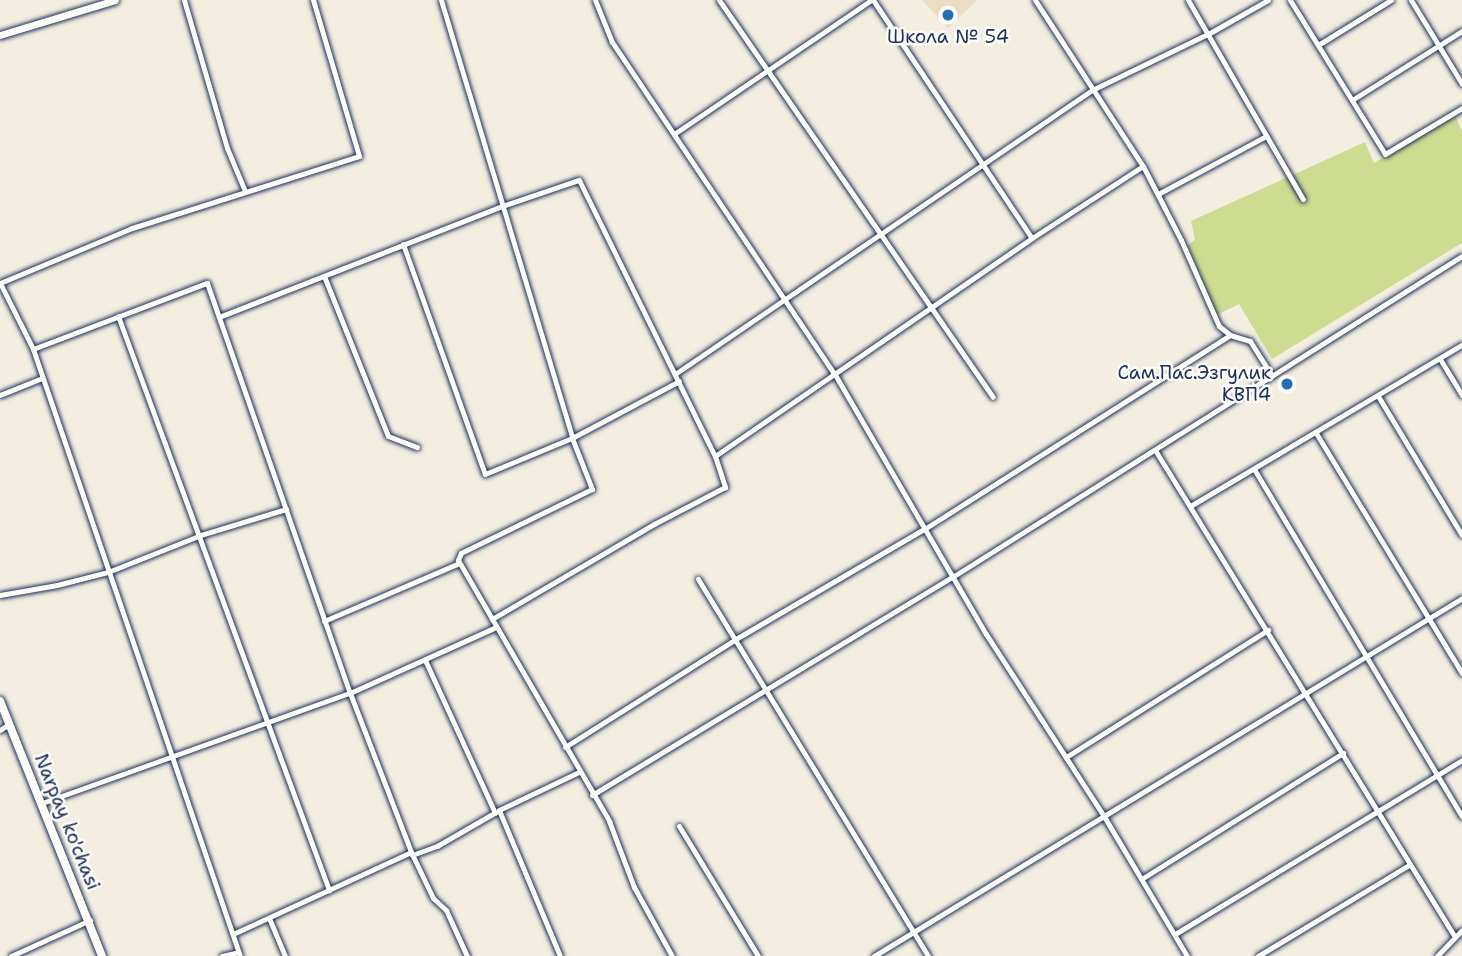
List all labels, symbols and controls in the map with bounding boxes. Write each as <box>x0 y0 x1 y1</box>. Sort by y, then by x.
marker: Школа № 54 <box>940 7 956 23</box>
place label: Школа № 54 <box>887 26 1009 48</box>
place label: Сам.Пас.Эзгулик КВП4 <box>1117 362 1271 406</box>
marker: Сам.Пас.Эзгулик КВП4 <box>1277 374 1297 394</box>
street label: Narpay ko'chasi <box>29 751 105 893</box>

